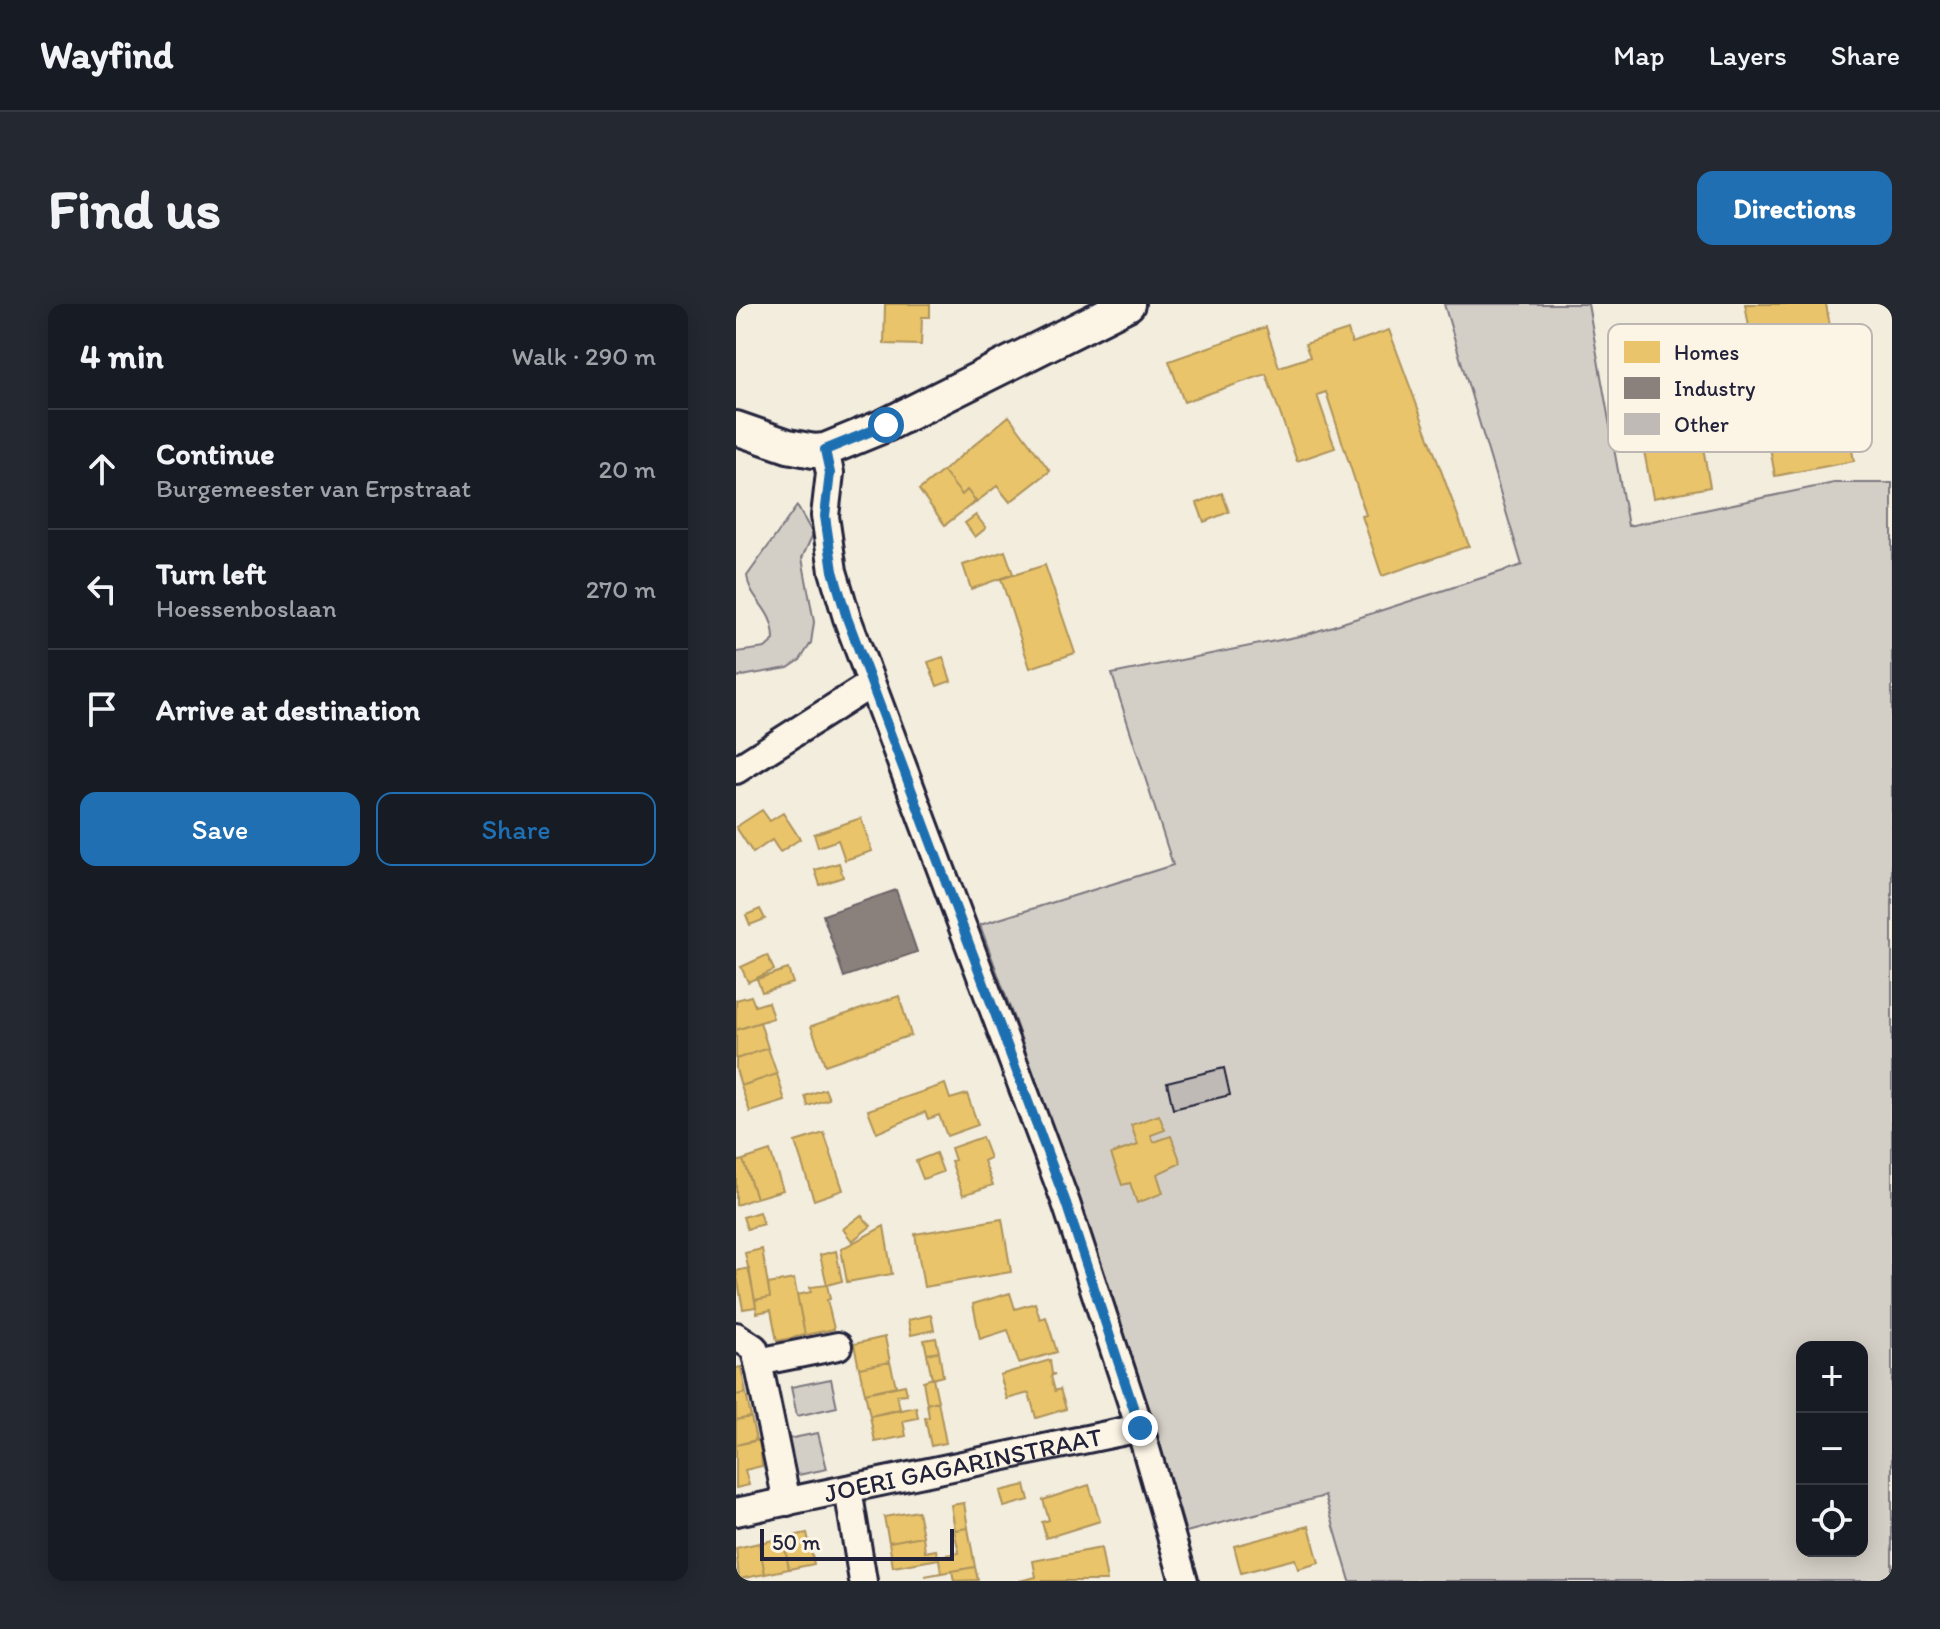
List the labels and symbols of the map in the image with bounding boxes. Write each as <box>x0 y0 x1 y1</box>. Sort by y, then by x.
legend <box>1608 324 1872 452</box>
text: Homes <box>1674 339 1739 366</box>
text: Industry <box>1674 375 1756 402</box>
route start <box>868 407 904 443</box>
text: Other <box>1674 411 1729 438</box>
route end <box>1122 1410 1158 1446</box>
street label: JOERI GAGARINSTRAAT <box>821 1420 1105 1509</box>
scale bar <box>760 1525 954 1561</box>

